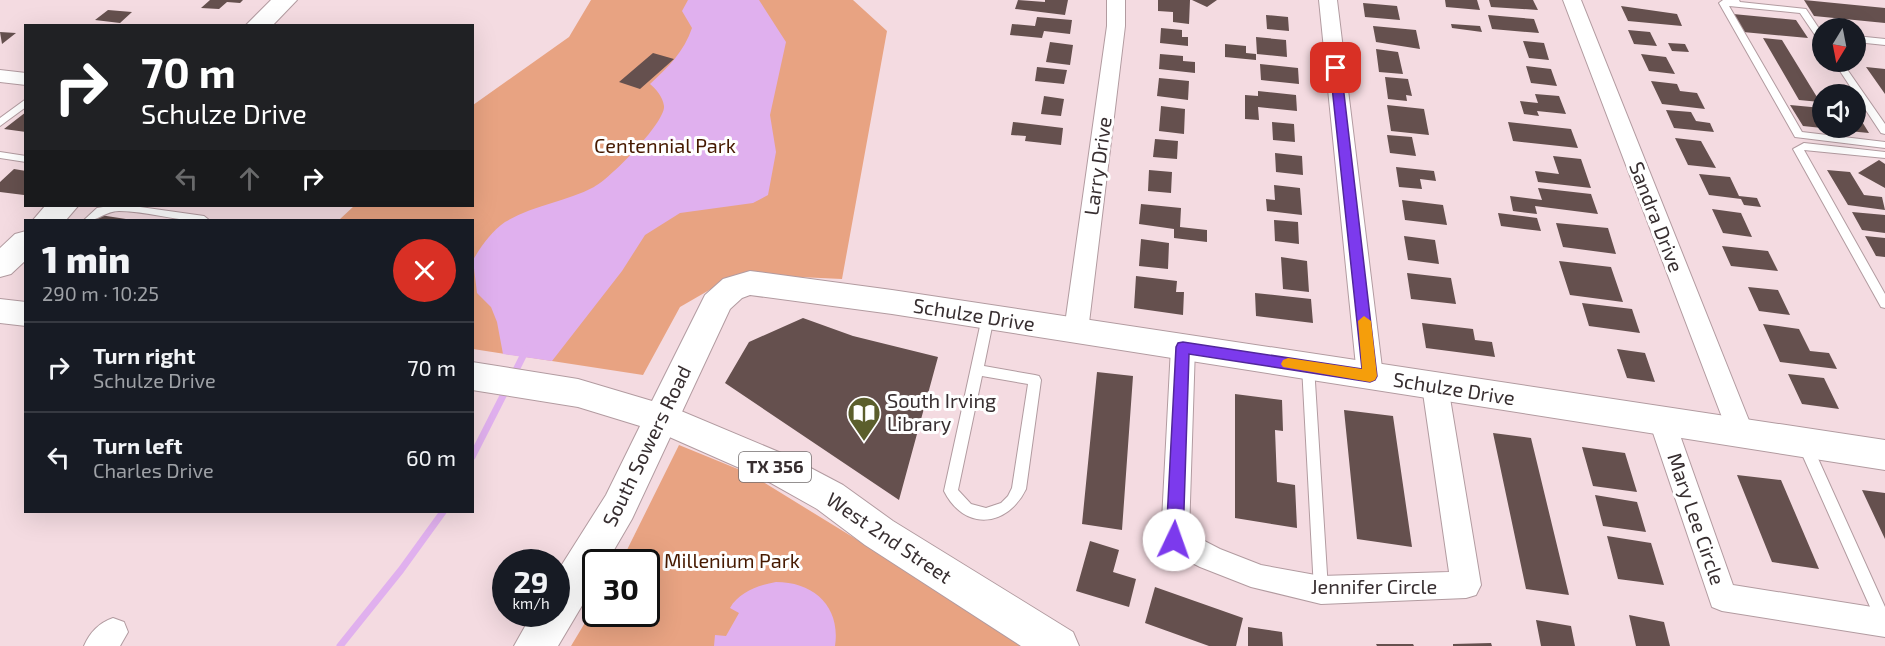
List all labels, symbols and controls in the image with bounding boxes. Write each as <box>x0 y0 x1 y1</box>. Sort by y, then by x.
north arrow <box>1812 18 1866 72</box>
map controls <box>1812 18 1866 138</box>
pin <box>1310 42 1361 93</box>
text: 70 m <box>141 46 236 96</box>
icon: right <box>42 48 120 126</box>
icon: arrive <box>1319 51 1352 84</box>
button: sound <box>1812 84 1866 138</box>
text: Schulze Drive <box>141 97 307 129</box>
street label: Larry Drive <box>1078 115 1116 217</box>
park label: Centennial Park <box>594 133 736 157</box>
street label: Sandra Drive <box>1625 158 1689 275</box>
icon: left <box>170 162 203 195</box>
icon: ahead <box>233 162 266 195</box>
icon: right <box>296 162 329 195</box>
text: 1 min <box>42 237 130 280</box>
button: close <box>393 239 456 302</box>
text: 290 m · 10:25 <box>42 281 159 305</box>
street label: Schulze Drive <box>912 293 1037 335</box>
text: Turn right <box>93 342 195 368</box>
icon: right <box>42 351 75 384</box>
text: 70 m <box>407 354 456 380</box>
street label: South Sowers Road <box>597 361 695 530</box>
street label: Schulze Drive <box>1392 367 1517 409</box>
text: Schulze Drive <box>93 368 216 392</box>
place label: South Irving Library <box>887 388 996 435</box>
library icon: South Irving Library <box>846 395 882 442</box>
text: Turn left <box>93 432 182 458</box>
icon: left <box>42 441 75 474</box>
text: 60 m <box>406 444 456 470</box>
street label: Mary Lee Circle <box>1663 450 1731 588</box>
road number: TX 356 <box>739 452 811 482</box>
text: Charles Drive <box>93 458 214 482</box>
street label: West 2nd Street <box>822 486 957 588</box>
position arrow <box>1142 508 1206 572</box>
park label: Millenium Park <box>664 548 800 572</box>
speed limit sign: 30 <box>582 549 660 627</box>
text: 29 <box>513 563 549 599</box>
street label: Jennifer Circle <box>1311 574 1437 598</box>
text: km/h <box>512 594 550 612</box>

